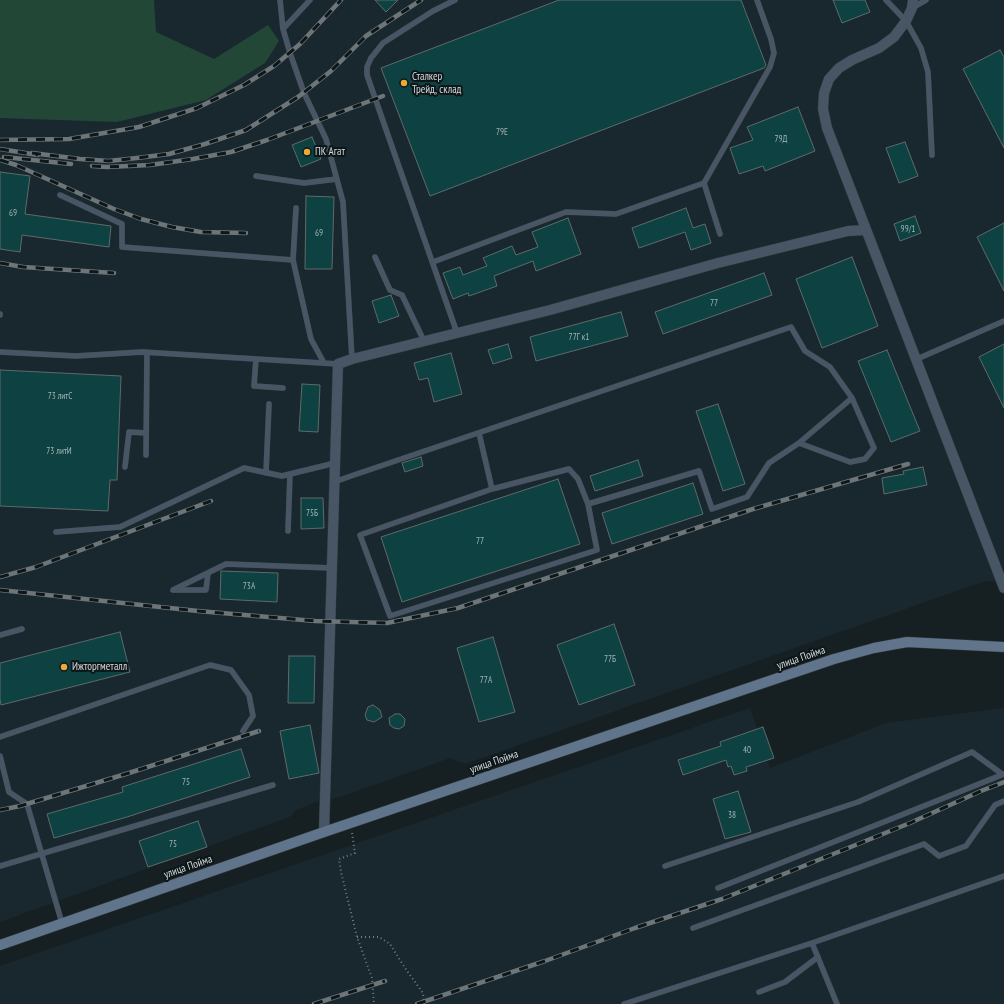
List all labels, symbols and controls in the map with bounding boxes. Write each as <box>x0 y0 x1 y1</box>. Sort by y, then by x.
place label: Сталкер Трейд, склад <box>412 70 461 96</box>
marker: Сталкер Трейд, склад <box>399 78 409 88</box>
house number: 79Е <box>496 127 508 137</box>
house number: 79Д <box>775 134 787 144</box>
place label: ПК Агат <box>315 145 345 159</box>
marker: ПК Агат <box>302 147 312 157</box>
house number: 69 <box>9 208 17 218</box>
house number: 99/1 <box>901 224 915 234</box>
house number: 69 <box>315 228 323 238</box>
house number: 77 <box>710 298 718 308</box>
house number: 77Г к1 <box>569 332 589 342</box>
house number: 73 литС <box>48 391 72 401</box>
house number: 73 литИ <box>46 446 72 456</box>
house number: 75Б <box>306 508 318 518</box>
house number: 77 <box>476 536 484 546</box>
house number: 73А <box>243 581 255 591</box>
street label: улица Пойма <box>775 644 827 672</box>
house number: 77Б <box>604 654 616 664</box>
place label: Ижторгметалл <box>72 660 127 674</box>
marker: Ижторгметалл <box>59 662 69 672</box>
house number: 77А <box>480 675 492 685</box>
house number: 40 <box>743 745 751 755</box>
street label: улица Пойма <box>468 748 520 776</box>
house number: 75 <box>182 777 190 787</box>
house number: 38 <box>728 810 736 820</box>
house number: 75 <box>169 839 177 849</box>
street label: улица Пойма <box>162 853 214 881</box>

